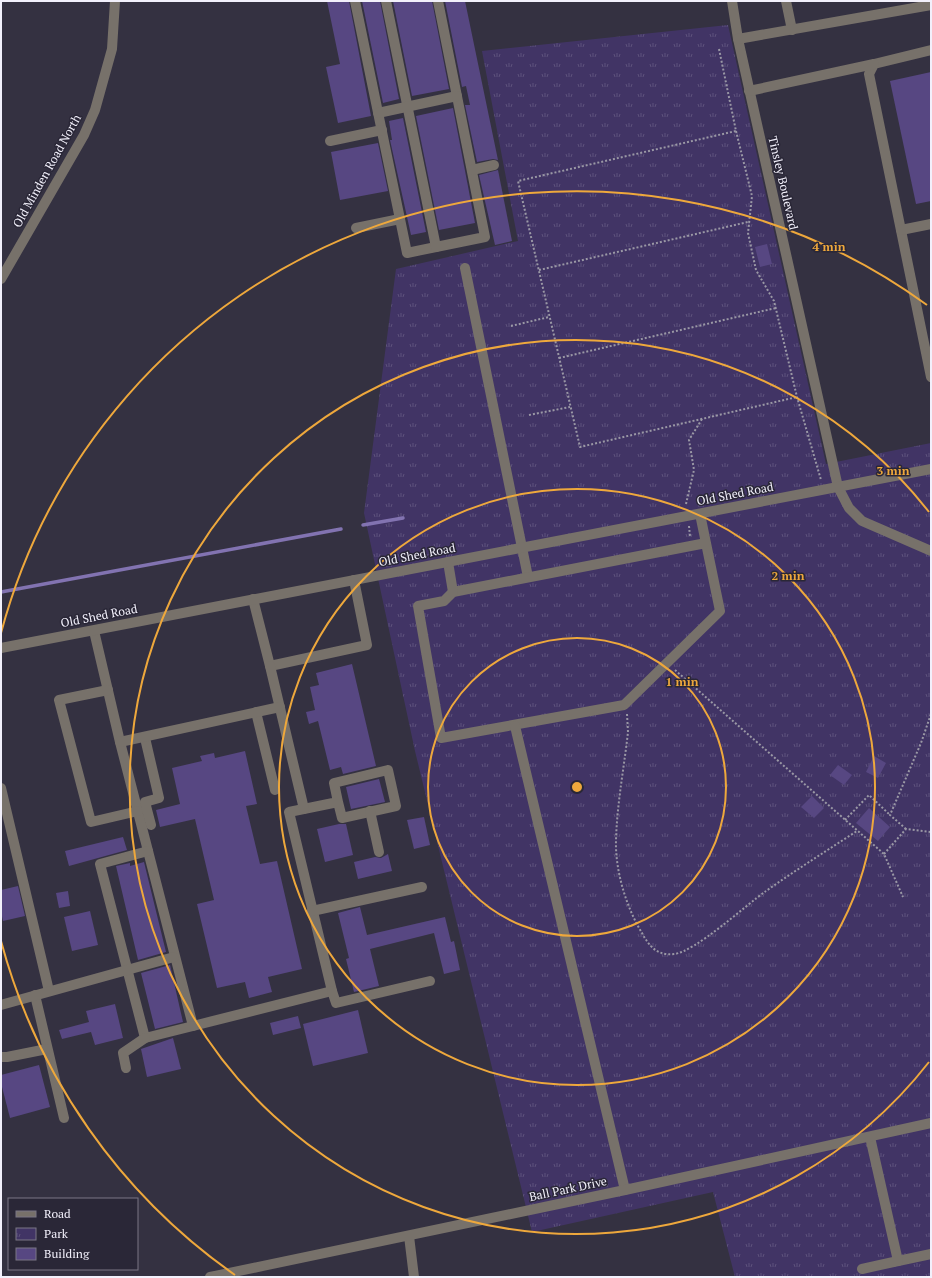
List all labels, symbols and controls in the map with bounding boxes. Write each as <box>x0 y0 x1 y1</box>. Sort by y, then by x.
street label: Old Minden Road North <box>9 112 84 230</box>
street label: Tinsley Boulevard <box>765 135 802 231</box>
text: 4 min <box>813 239 846 254</box>
text: 3 min <box>877 463 910 478</box>
street label: Old Shed Road <box>695 479 775 508</box>
street label: Old Shed Road <box>377 540 457 569</box>
text: 2 min <box>772 568 805 583</box>
street label: Old Shed Road <box>59 601 139 630</box>
text: 1 min <box>666 674 699 689</box>
centre of rings <box>570 780 584 794</box>
street label: Ball Park Drive <box>528 1173 608 1204</box>
legend <box>8 1198 138 1270</box>
text: Road <box>44 1206 71 1221</box>
text: Park <box>44 1226 69 1241</box>
text: Building <box>44 1246 90 1261</box>

